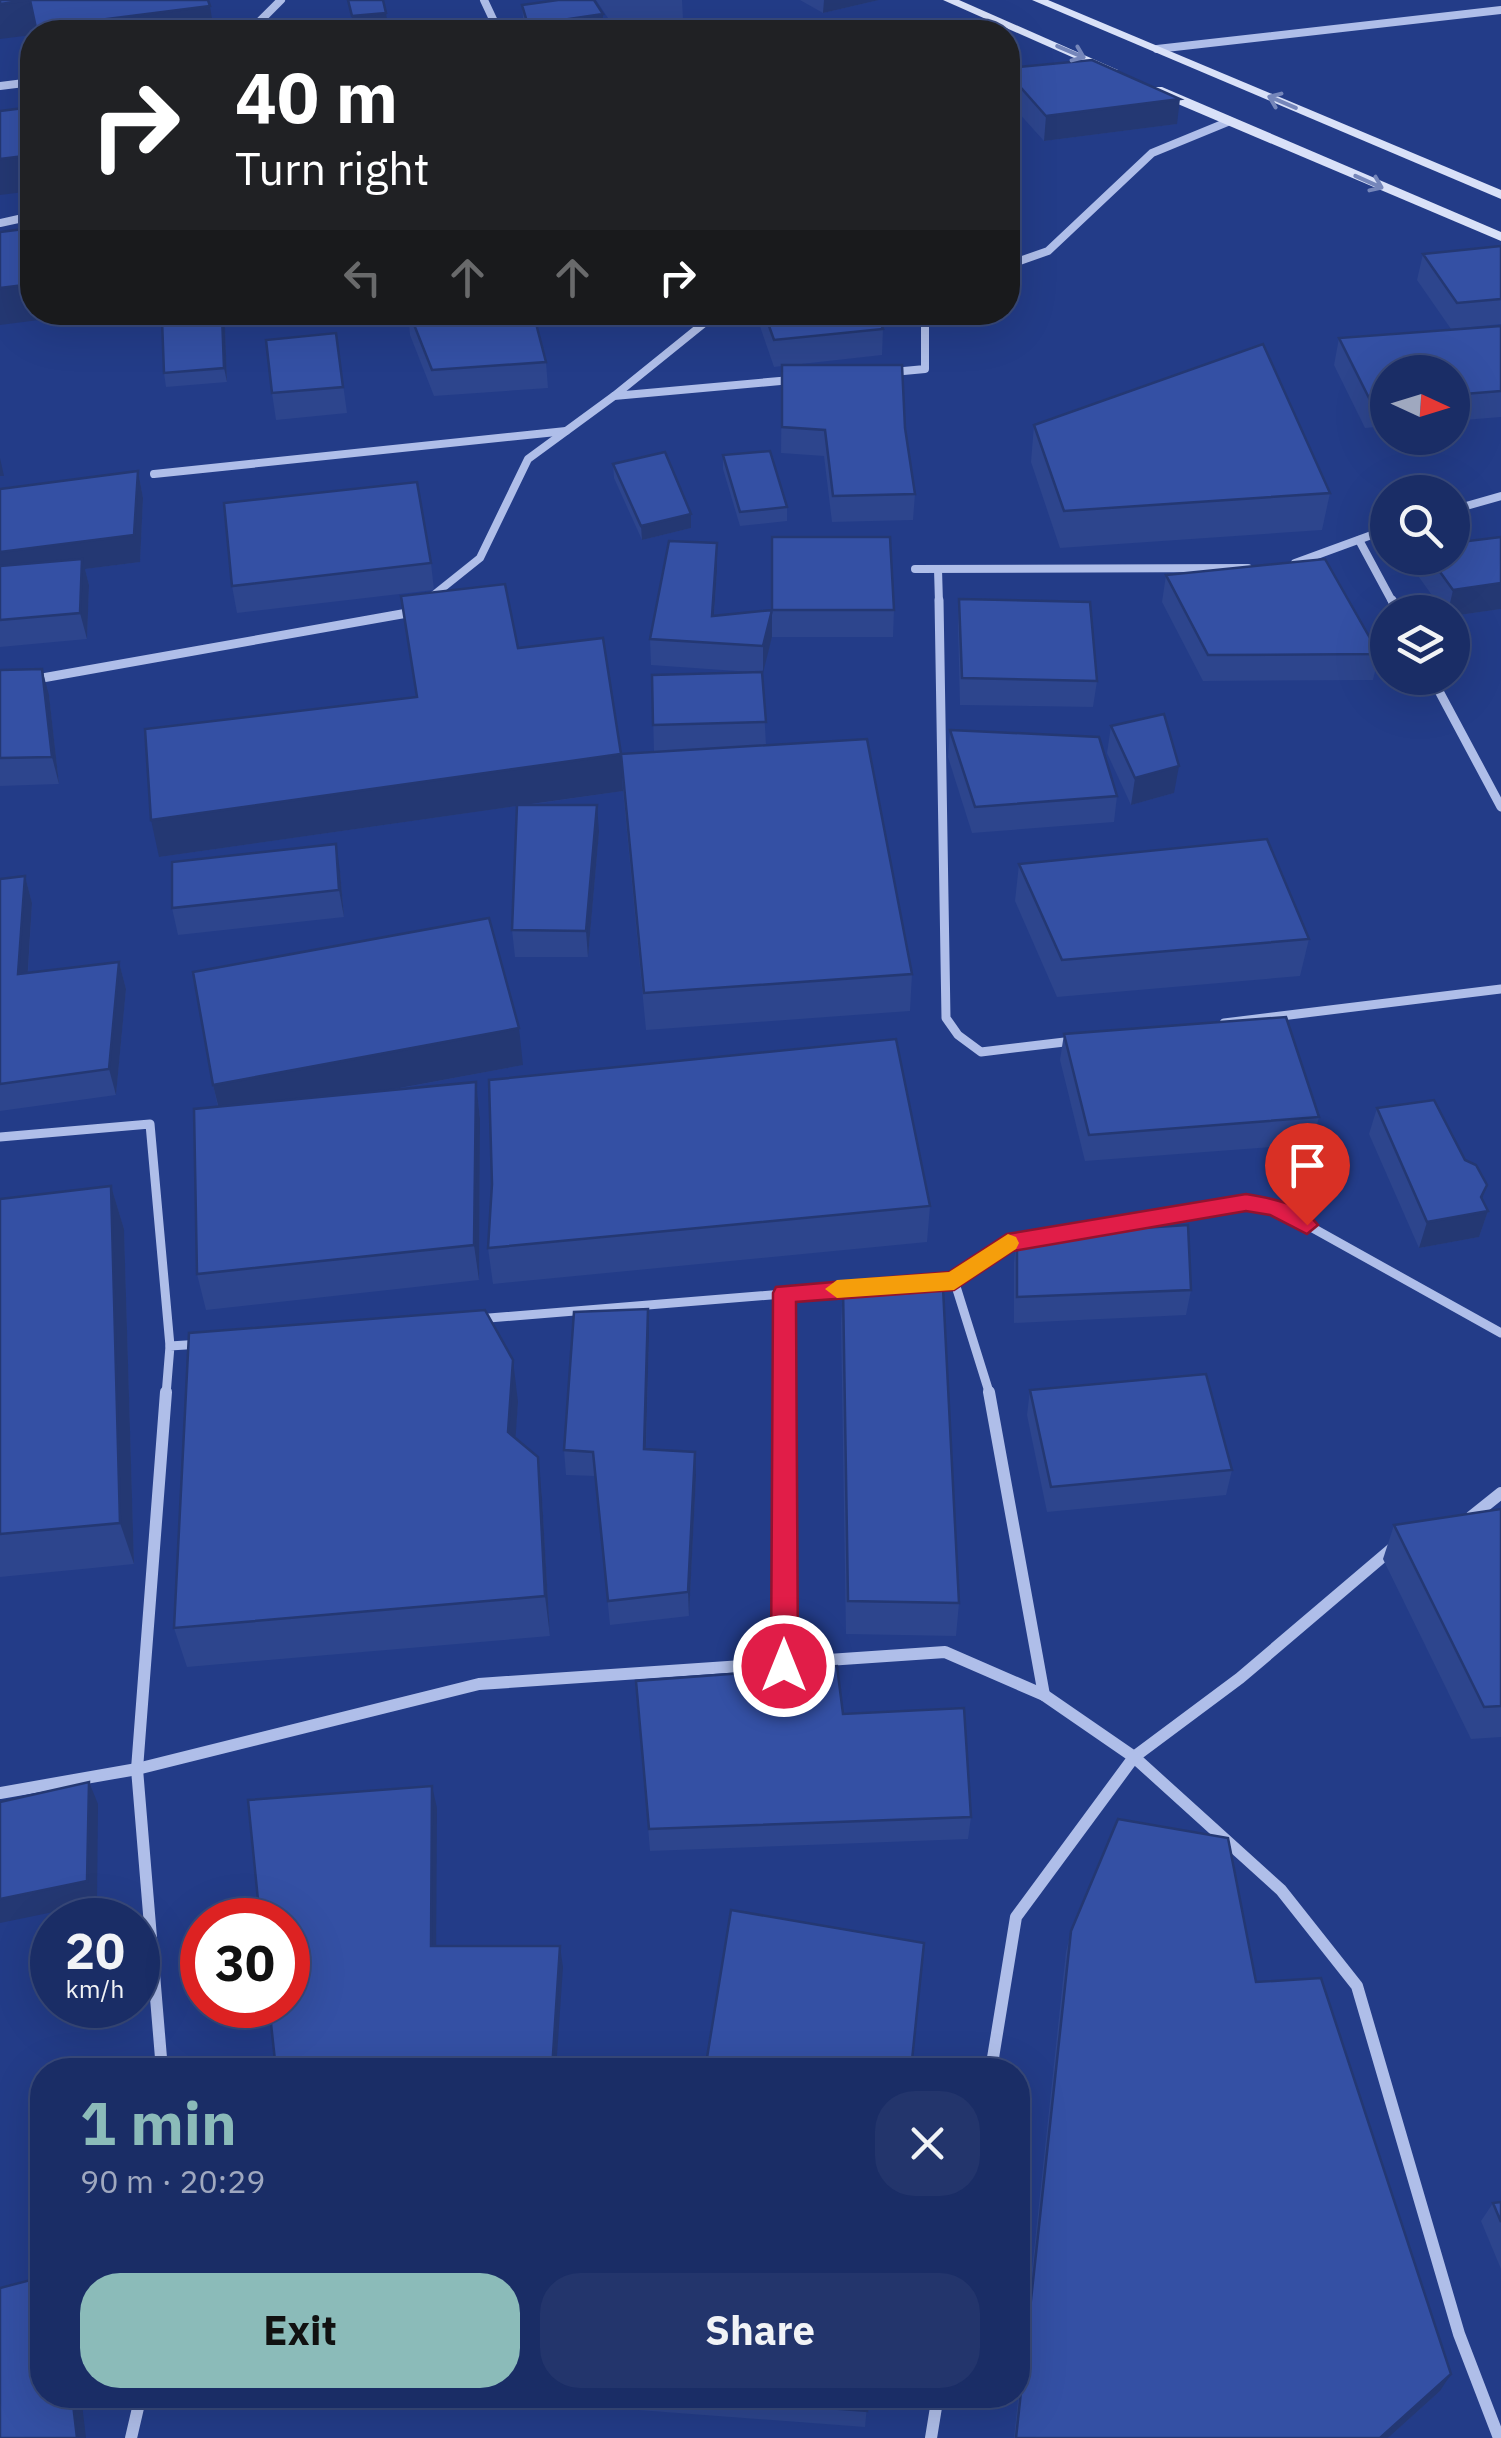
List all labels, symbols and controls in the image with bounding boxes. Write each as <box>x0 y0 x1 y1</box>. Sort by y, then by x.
one-way arrow <box>1055 44 1085 62</box>
text: 40 m <box>235 51 398 142</box>
icon: right <box>70 60 200 190</box>
one-way arrow <box>1267 92 1298 110</box>
text: Turn right <box>235 139 430 197</box>
one-way arrow <box>1353 174 1384 192</box>
icon: left <box>335 250 390 305</box>
icon: ahead <box>440 250 495 305</box>
icon: ahead <box>545 250 600 305</box>
icon: right <box>650 250 705 305</box>
north arrow <box>1370 355 1470 455</box>
map controls <box>1370 355 1470 695</box>
button: search <box>1370 475 1470 575</box>
button: layers <box>1370 595 1470 695</box>
pin <box>1265 1123 1350 1226</box>
icon: arrive <box>1280 1138 1335 1193</box>
position arrow <box>732 1614 836 1718</box>
speed limit sign: 30 <box>180 1898 310 2028</box>
text: 20 <box>65 1918 125 1983</box>
text: km/h <box>66 1972 124 2005</box>
text: 1 min <box>80 2083 237 2162</box>
button: close <box>875 2091 980 2196</box>
text: 90 m · 20:29 <box>80 2160 266 2202</box>
button: Exit <box>80 2273 520 2388</box>
button: Share <box>540 2273 980 2388</box>

